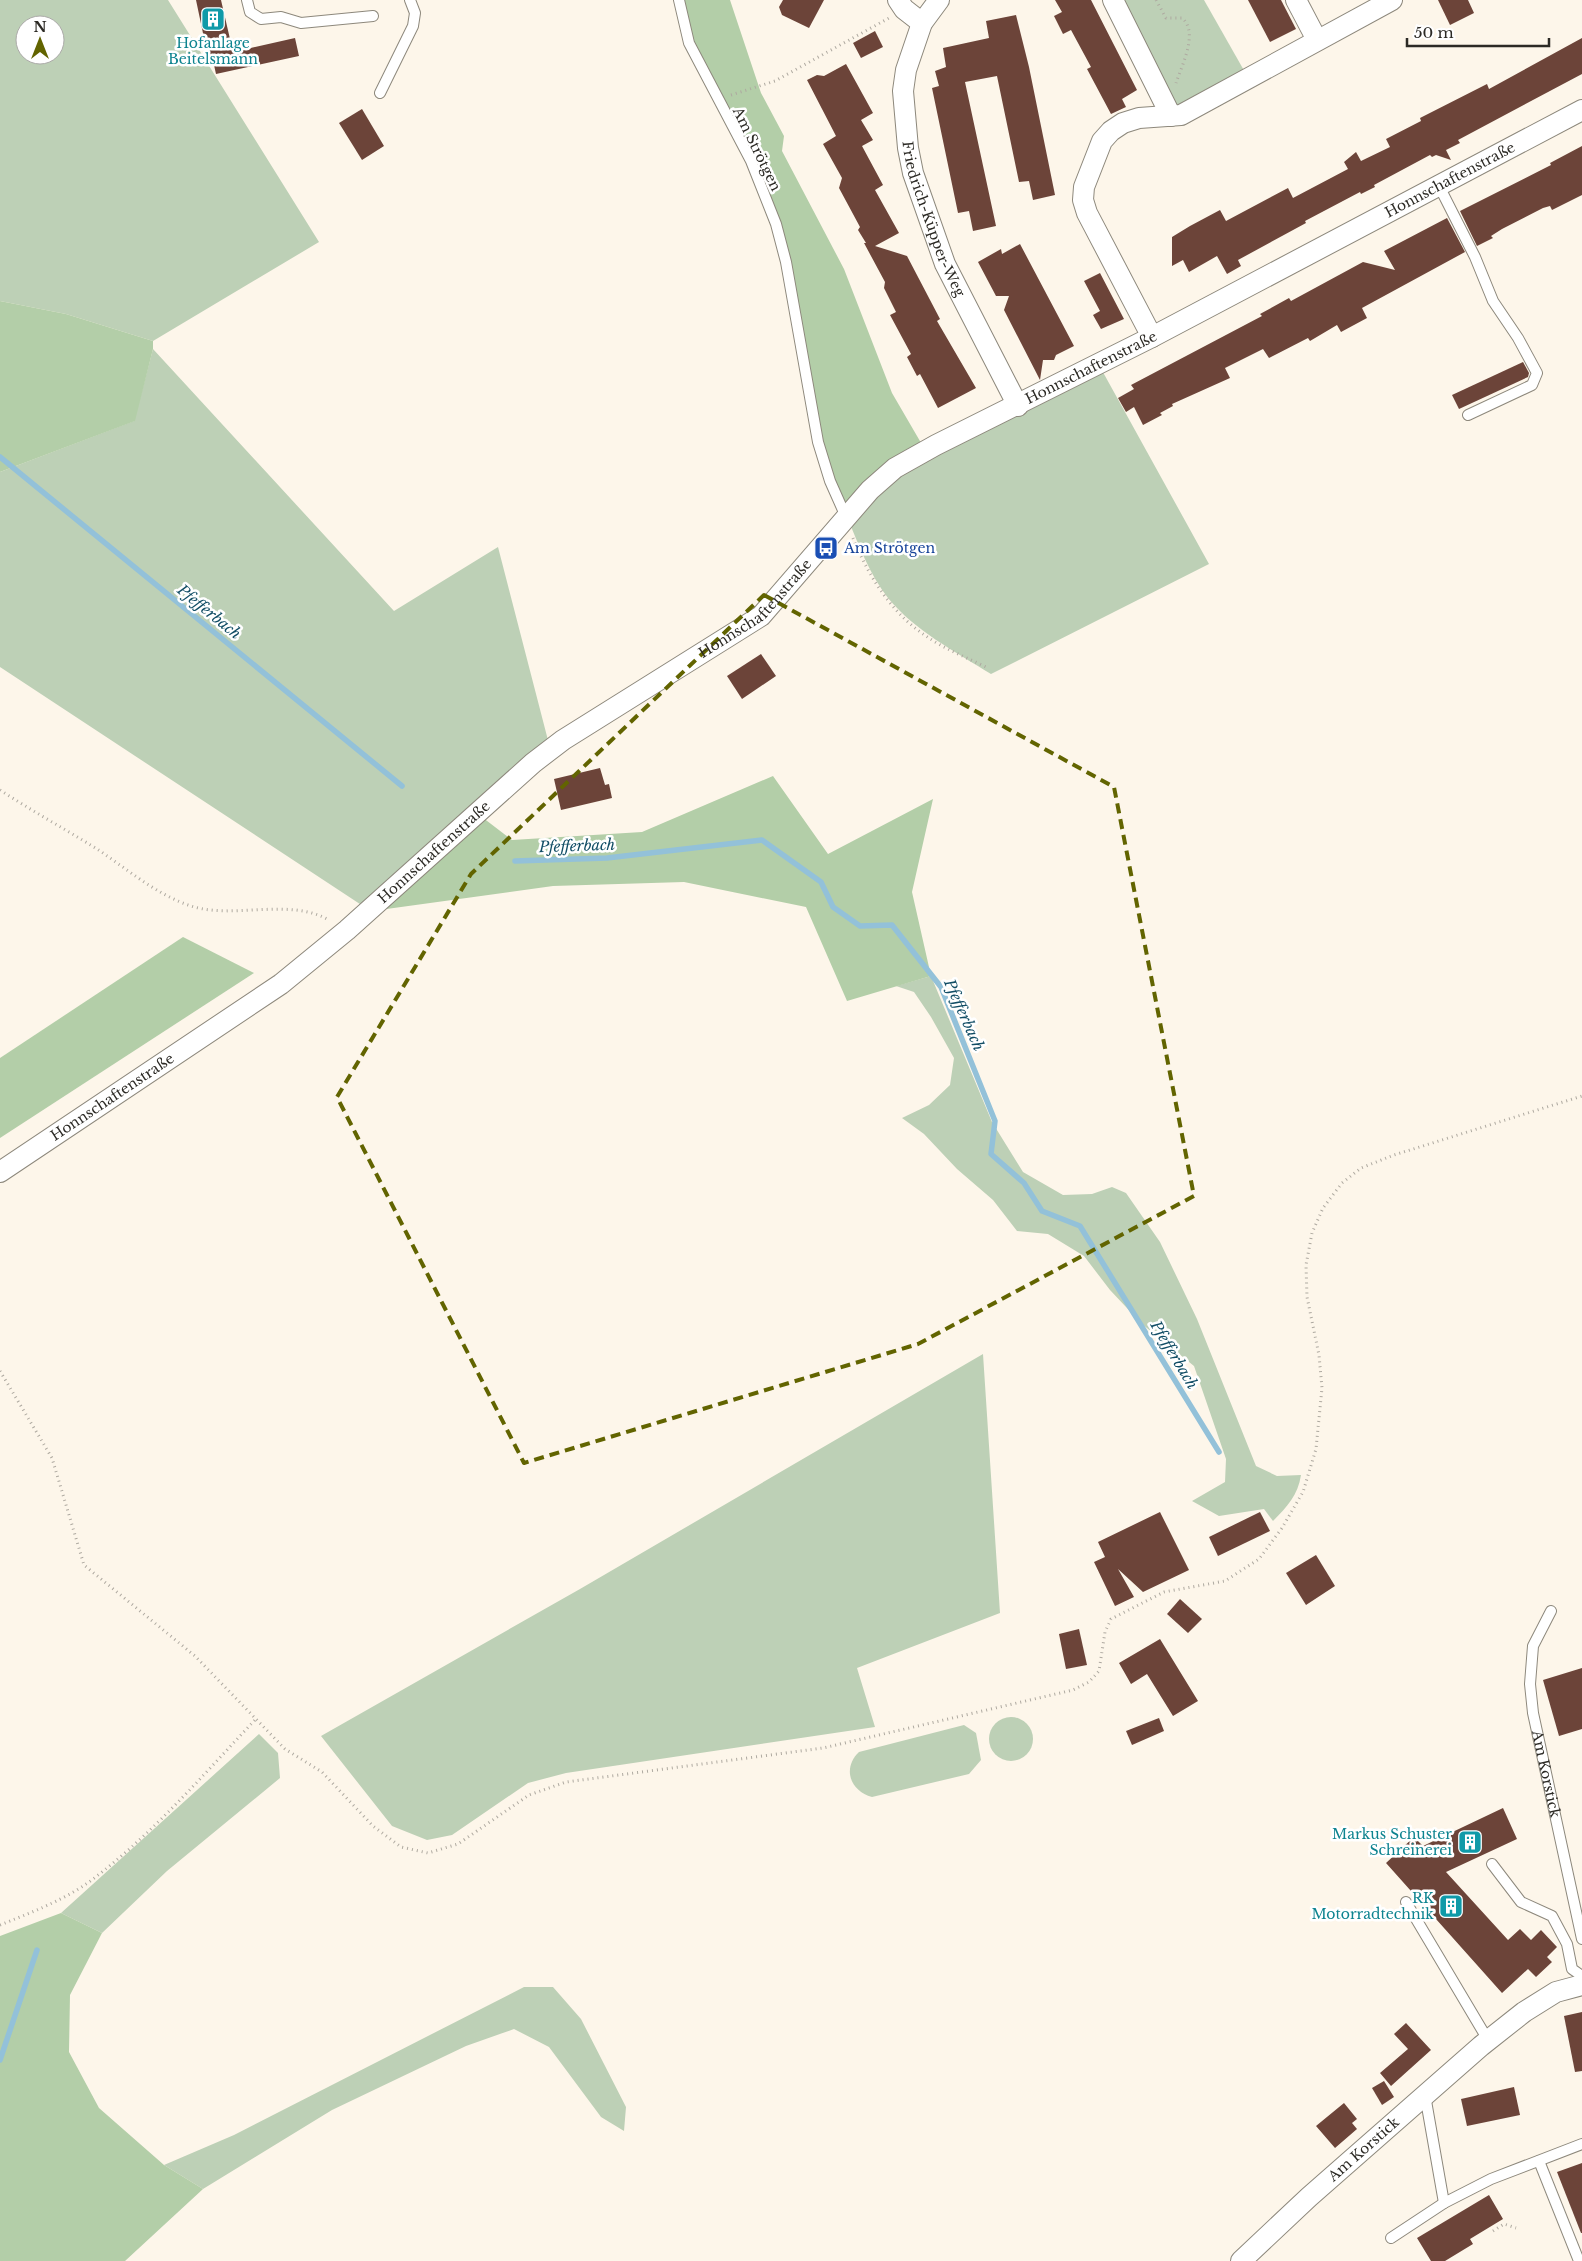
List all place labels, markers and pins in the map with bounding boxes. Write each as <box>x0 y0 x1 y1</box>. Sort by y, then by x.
building icon: Hofanlage Beitelsmann <box>200 6 226 32</box>
place label: Hofanlage Beitelsmann <box>168 34 258 68</box>
bus stop icon: Am Strötgen <box>813 535 839 561</box>
place label: Am Strötgen <box>843 539 935 557</box>
place label: Markus Schuster Schreinerei <box>1332 1825 1452 1859</box>
building icon: Markus Schuster Schreinerei <box>1457 1829 1483 1855</box>
place label: RK Motorradtechnik <box>1311 1889 1435 1923</box>
building icon: RK Motorradtechnik <box>1438 1893 1464 1919</box>

